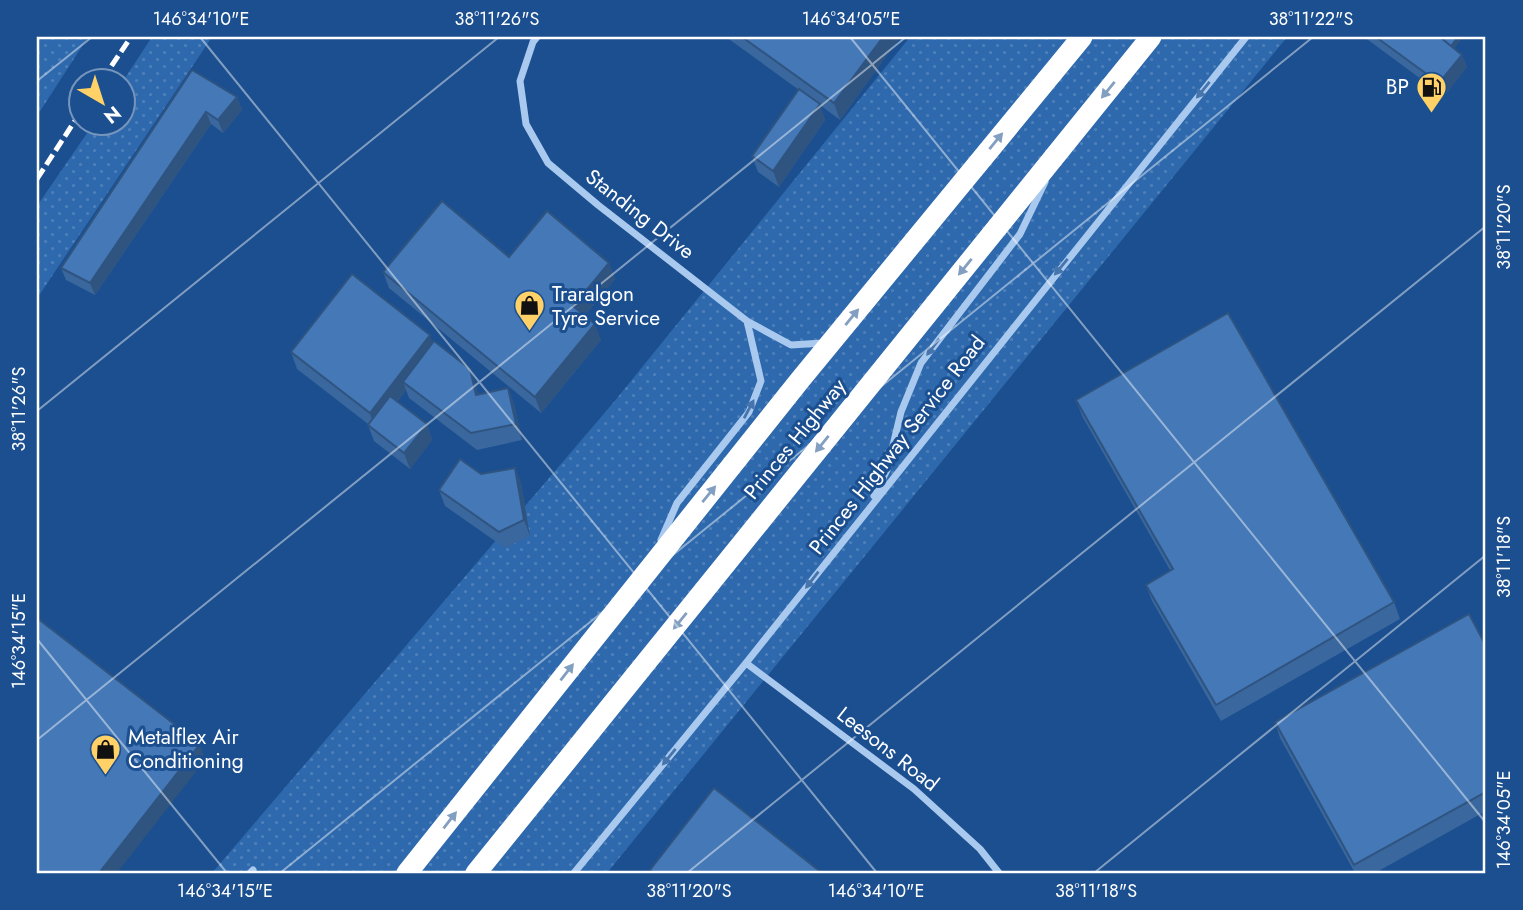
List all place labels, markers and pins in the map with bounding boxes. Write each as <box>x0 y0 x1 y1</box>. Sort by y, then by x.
fuel station icon: BP <box>1415 70 1449 114</box>
place label: BP <box>1386 72 1409 102</box>
place label: Traralgon Tyre Service <box>552 279 660 333</box>
shop icon: Traralgon Tyre Service <box>512 289 546 333</box>
place label: Metalflex Air Conditioning <box>128 722 244 776</box>
shop icon: Metalflex Air Conditioning <box>88 732 122 776</box>

